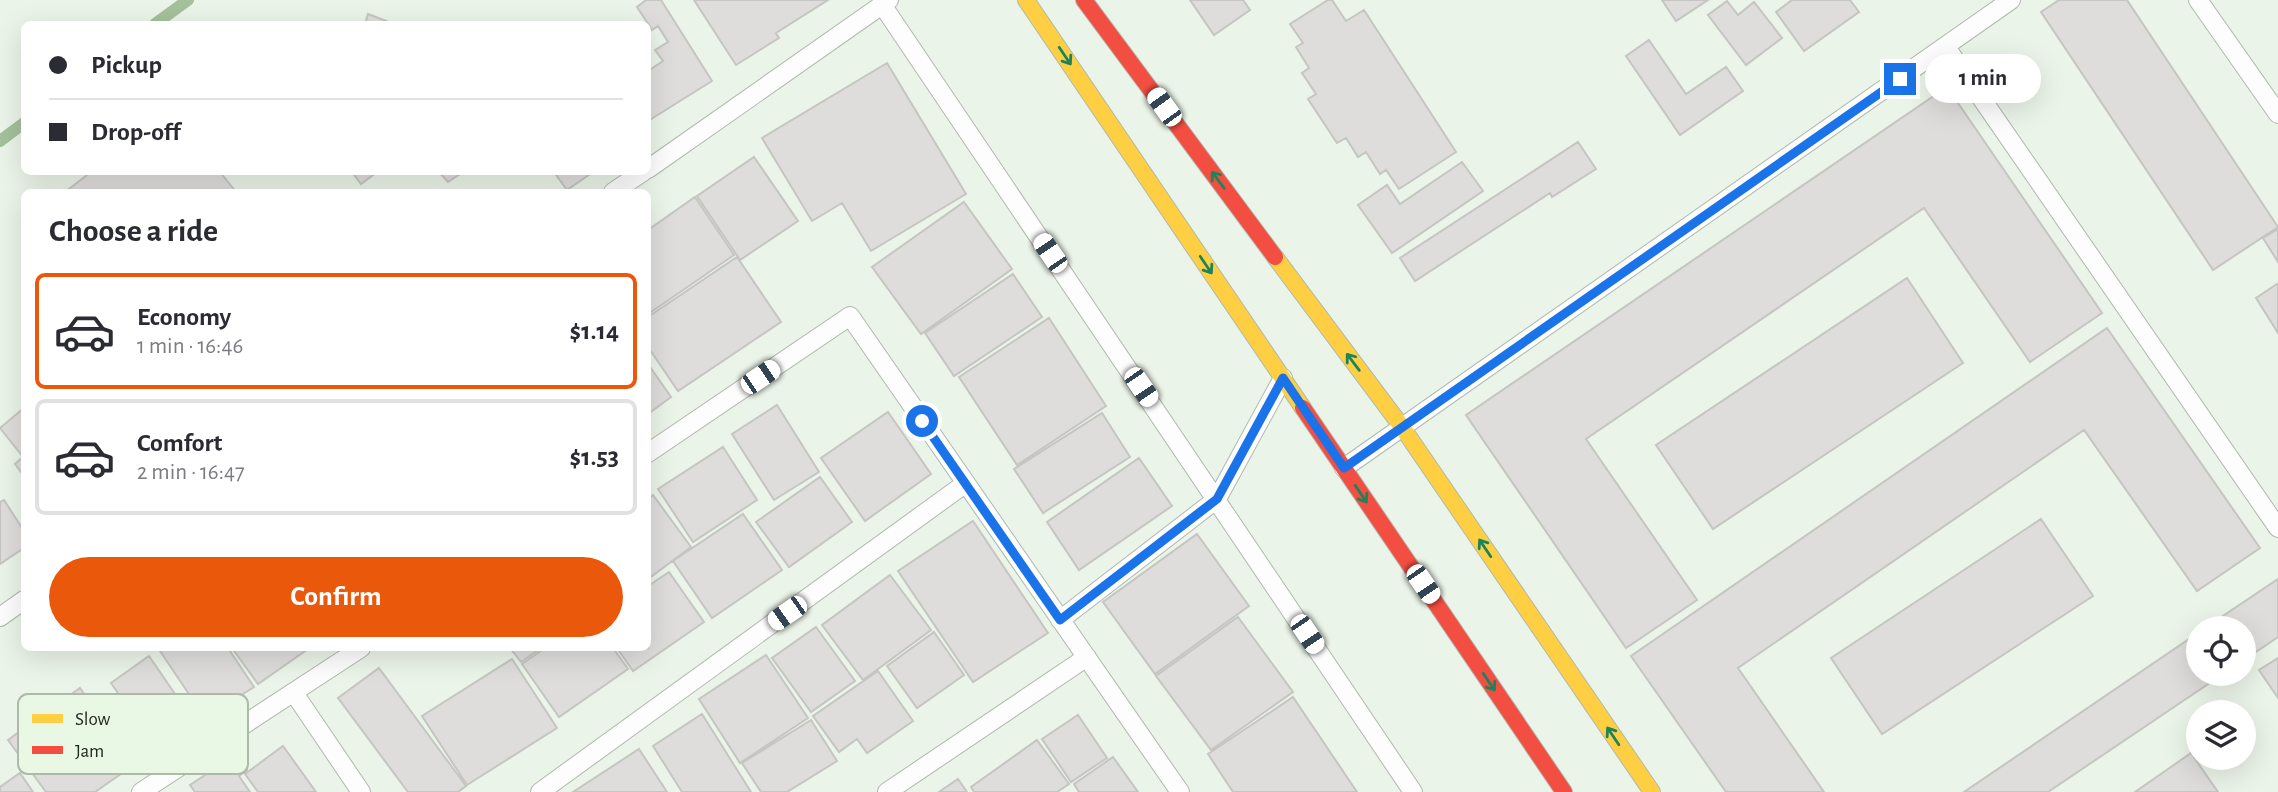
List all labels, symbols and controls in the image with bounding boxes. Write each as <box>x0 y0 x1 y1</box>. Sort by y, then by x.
one-way arrow <box>1058 46 1072 66</box>
text: Pickup <box>91 52 162 78</box>
callout: 1 min <box>1924 55 2040 104</box>
route end <box>1884 63 1916 95</box>
text: 1 min <box>1959 67 2007 90</box>
car <box>1144 84 1185 130</box>
text: Drop-off <box>91 119 180 145</box>
one-way arrow <box>1210 171 1225 189</box>
text: Choose a ride <box>49 215 218 247</box>
car <box>1030 230 1071 276</box>
one-way arrow <box>1199 255 1213 274</box>
icon: car <box>53 300 116 363</box>
text: Economy <box>137 304 231 330</box>
text: $1.14 <box>570 318 619 344</box>
text: 1 min · 16:46 <box>137 335 243 358</box>
one-way arrow <box>1346 353 1361 372</box>
car <box>737 357 784 397</box>
car <box>1121 364 1162 410</box>
route start <box>906 405 938 437</box>
icon: car <box>53 426 116 489</box>
text: Comfort <box>137 430 222 456</box>
text: $1.53 <box>570 444 619 470</box>
text: 2 min · 16:47 <box>137 461 245 484</box>
one-way arrow <box>1354 484 1369 503</box>
one-way arrow <box>1477 539 1492 558</box>
button: Confirm <box>49 557 623 637</box>
car <box>1403 561 1444 607</box>
car <box>764 592 811 634</box>
car <box>1287 611 1328 657</box>
map controls <box>2186 616 2256 770</box>
button: locate <box>2186 616 2256 686</box>
one-way arrow <box>1482 672 1496 691</box>
legend <box>18 694 248 774</box>
button: layers <box>2186 700 2256 770</box>
text: Slow <box>75 710 111 729</box>
one-way arrow <box>1606 727 1620 746</box>
text: Jam <box>75 742 104 761</box>

